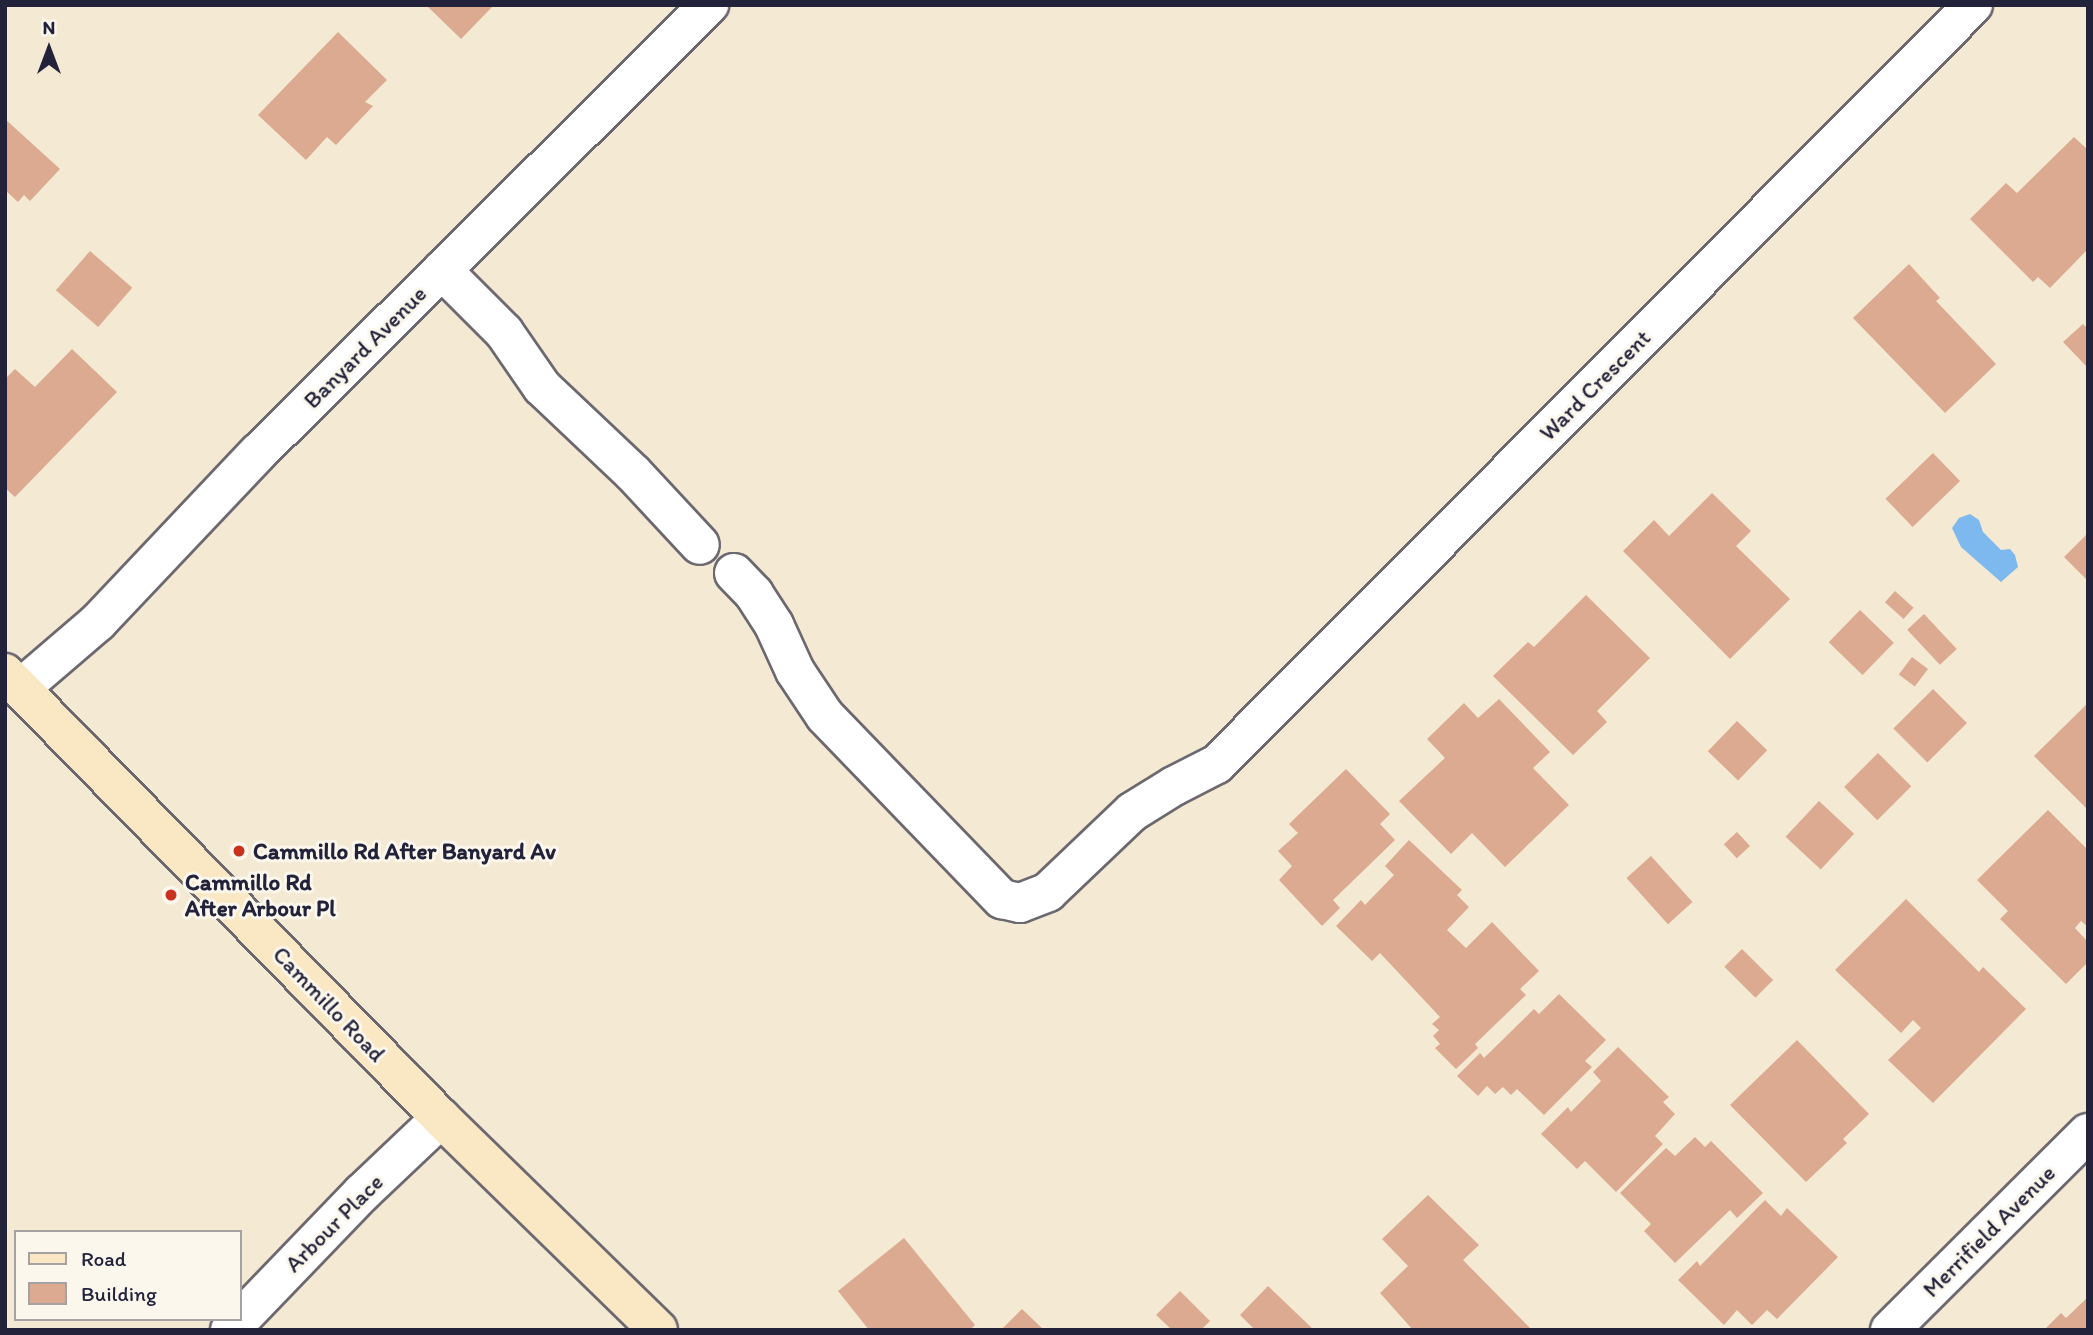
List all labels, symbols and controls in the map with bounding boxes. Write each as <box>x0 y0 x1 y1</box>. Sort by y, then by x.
north arrow <box>14 14 84 84</box>
text: N <box>43 16 55 39</box>
street label: Banyard Avenue <box>298 280 432 414</box>
street label: Ward Crescent <box>1534 324 1656 446</box>
place label: Cammillo Rd After Banyard Av <box>253 837 556 865</box>
marker: Cammillo Rd After Banyard Av <box>231 843 247 859</box>
place label: Cammillo Rd After Arbour Pl <box>185 868 336 922</box>
marker: Cammillo Rd After Arbour Pl <box>163 887 179 903</box>
street label: Cammillo Road <box>267 940 391 1068</box>
street label: Merrifield Avenue <box>1917 1159 2061 1303</box>
street label: Arbour Place <box>279 1168 389 1278</box>
legend <box>14 1230 242 1321</box>
text: Road <box>81 1246 126 1271</box>
text: Building <box>81 1281 157 1306</box>

